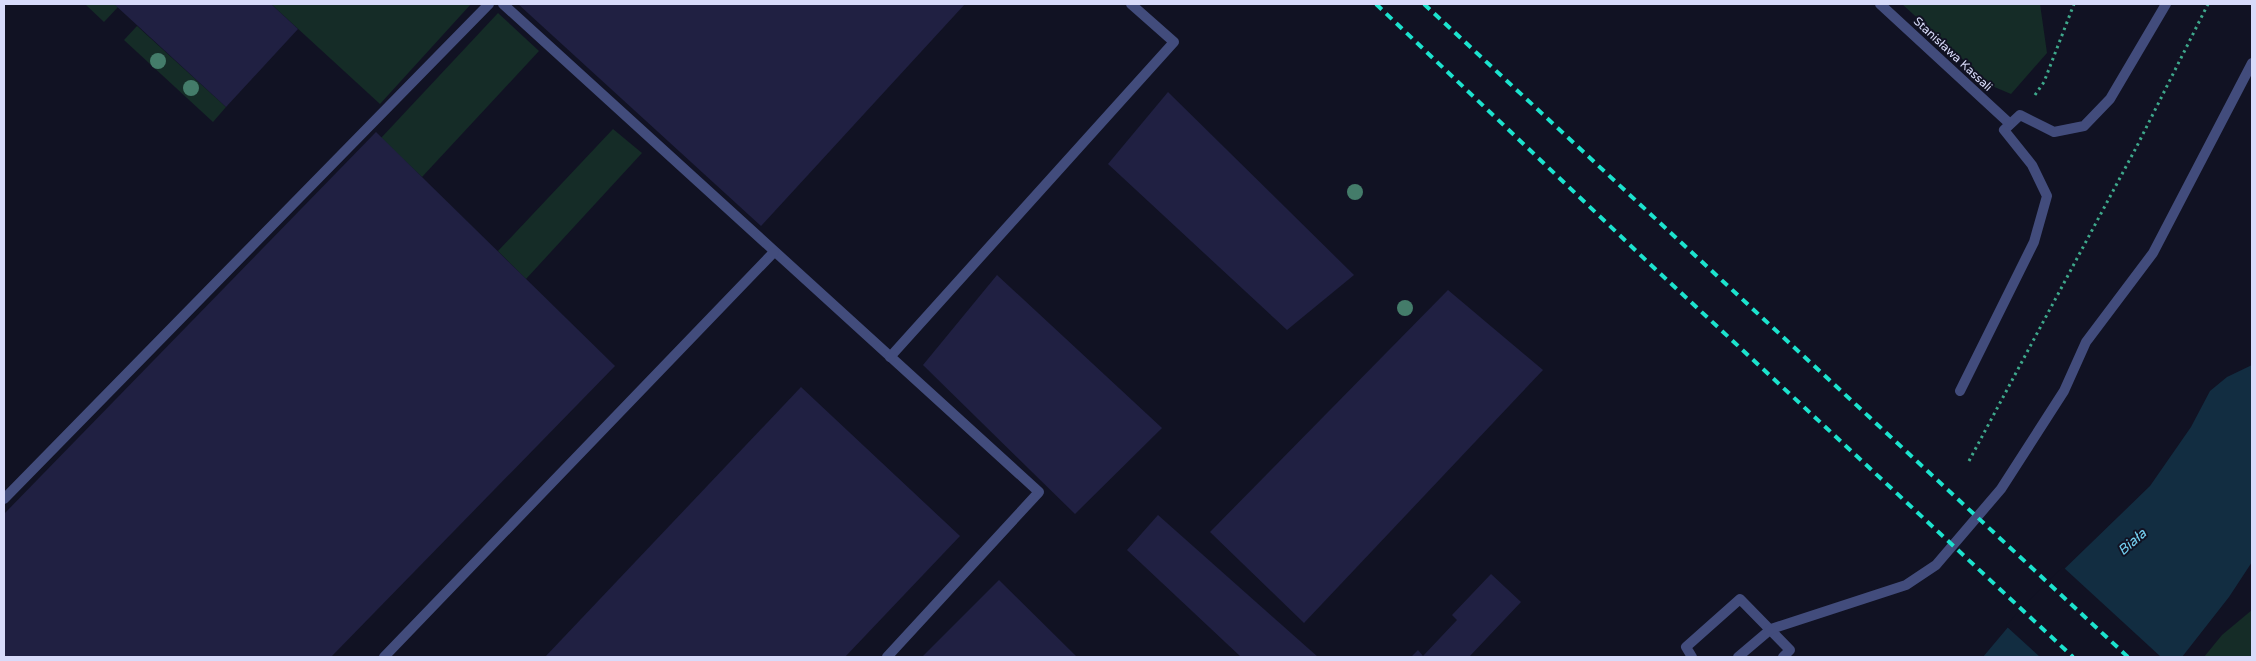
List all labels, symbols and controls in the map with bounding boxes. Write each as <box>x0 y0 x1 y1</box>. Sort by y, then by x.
street label: Stanisława Kassali <box>1911 14 1995 94</box>
water label: Biała <box>2114 524 2151 559</box>

